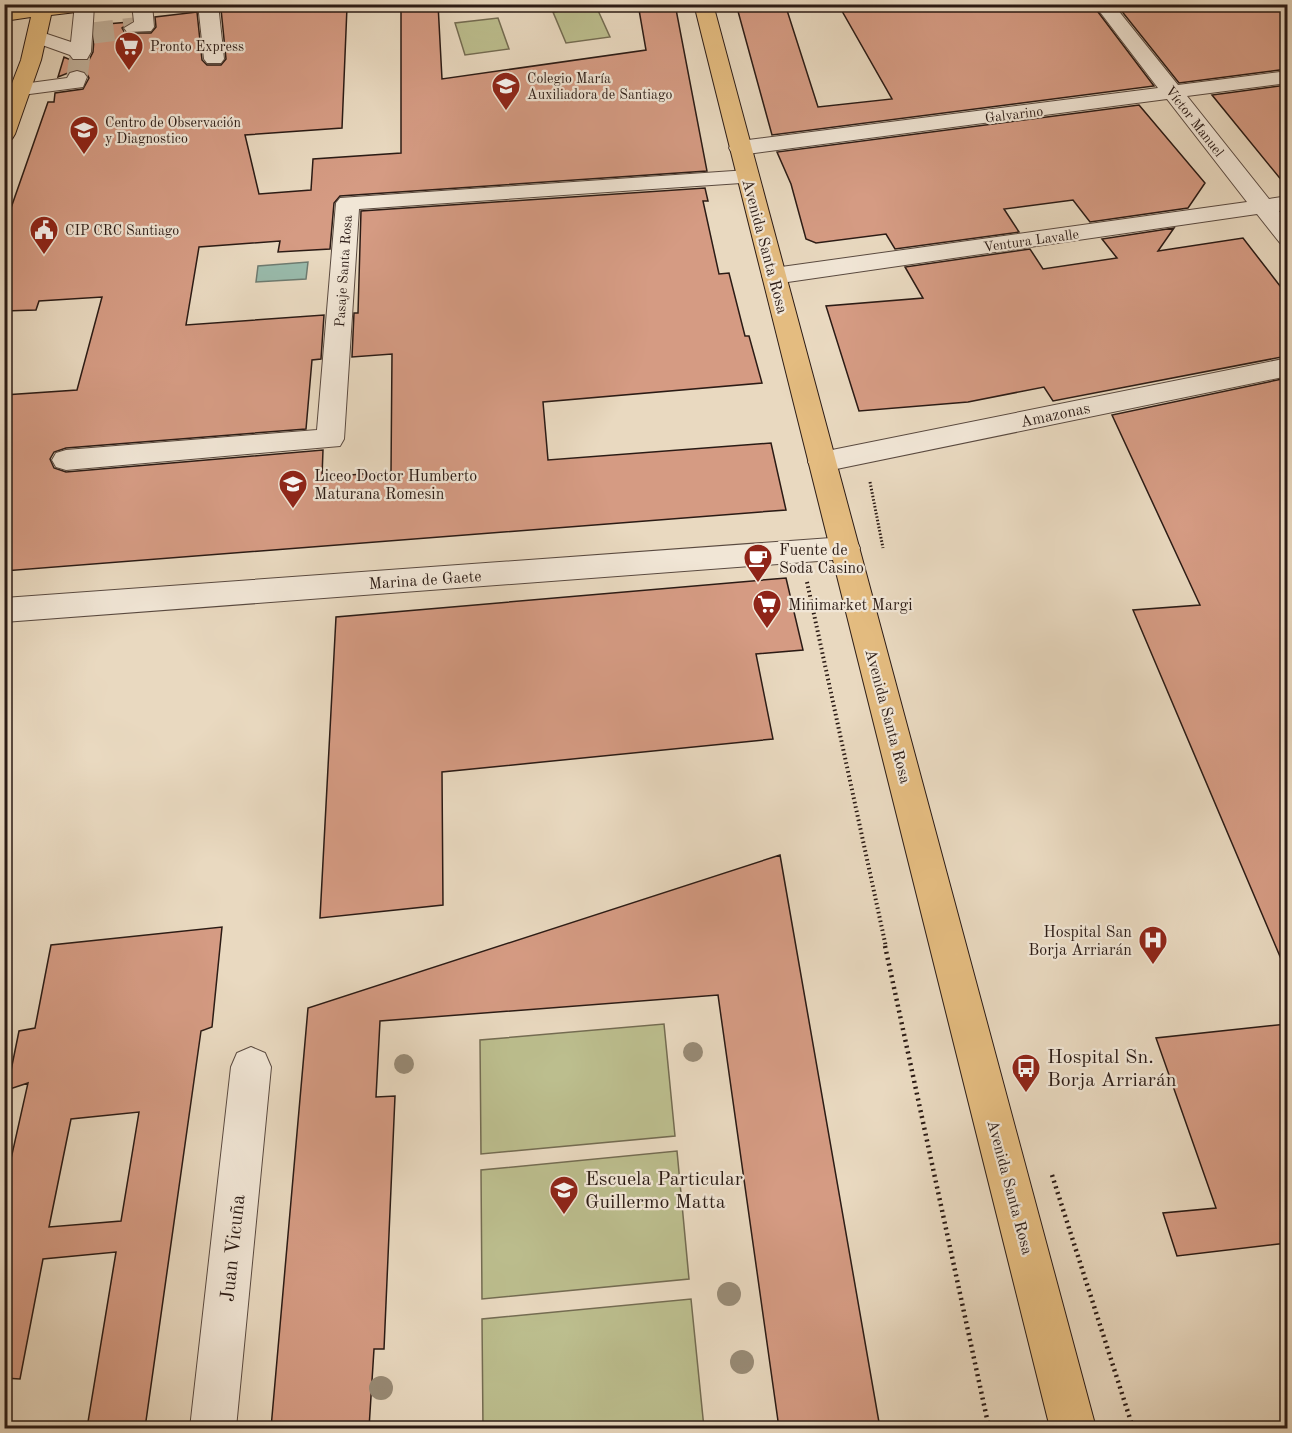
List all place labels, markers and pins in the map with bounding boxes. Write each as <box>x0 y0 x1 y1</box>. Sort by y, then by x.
supermarket icon: Pronto Express <box>113 30 145 72</box>
place label: Pronto Express <box>150 40 244 54</box>
school or university icon: Colegio María Auxiliadora de Santiago <box>490 70 522 112</box>
place label: Colegio María Auxiliadora de Santiago <box>527 72 673 102</box>
school or university icon: Centro de Observación y Diagnostico <box>68 114 100 156</box>
place label: Centro de Observación y Diagnostico <box>105 116 241 146</box>
public building icon: CIP CRC Santiago <box>28 214 60 256</box>
place label: CIP CRC Santiago <box>65 224 179 238</box>
school or university icon: Liceo Doctor Humberto Maturana Romesin <box>277 468 309 510</box>
place label: Liceo Doctor Humberto Maturana Romesin <box>314 469 477 503</box>
cafe icon: Fuente de Soda Casino <box>742 542 774 584</box>
place label: Fuente de Soda Casino <box>779 543 864 577</box>
supermarket icon: Minimarket Margi <box>751 588 783 630</box>
place label: Minimarket Margi <box>788 598 912 614</box>
hospital icon: Hospital San Borja Arriarán <box>1137 924 1169 966</box>
place label: Hospital San Borja Arriarán <box>1028 925 1132 959</box>
place label: Hospital Sn. Borja Arriarán <box>1047 1048 1177 1091</box>
bus stop icon: Hospital Sn. Borja Arriarán <box>1010 1052 1042 1094</box>
place label: Escuela Particular Guillermo Matta <box>585 1170 743 1213</box>
school or university icon: Escuela Particular Guillermo Matta <box>548 1174 580 1216</box>

